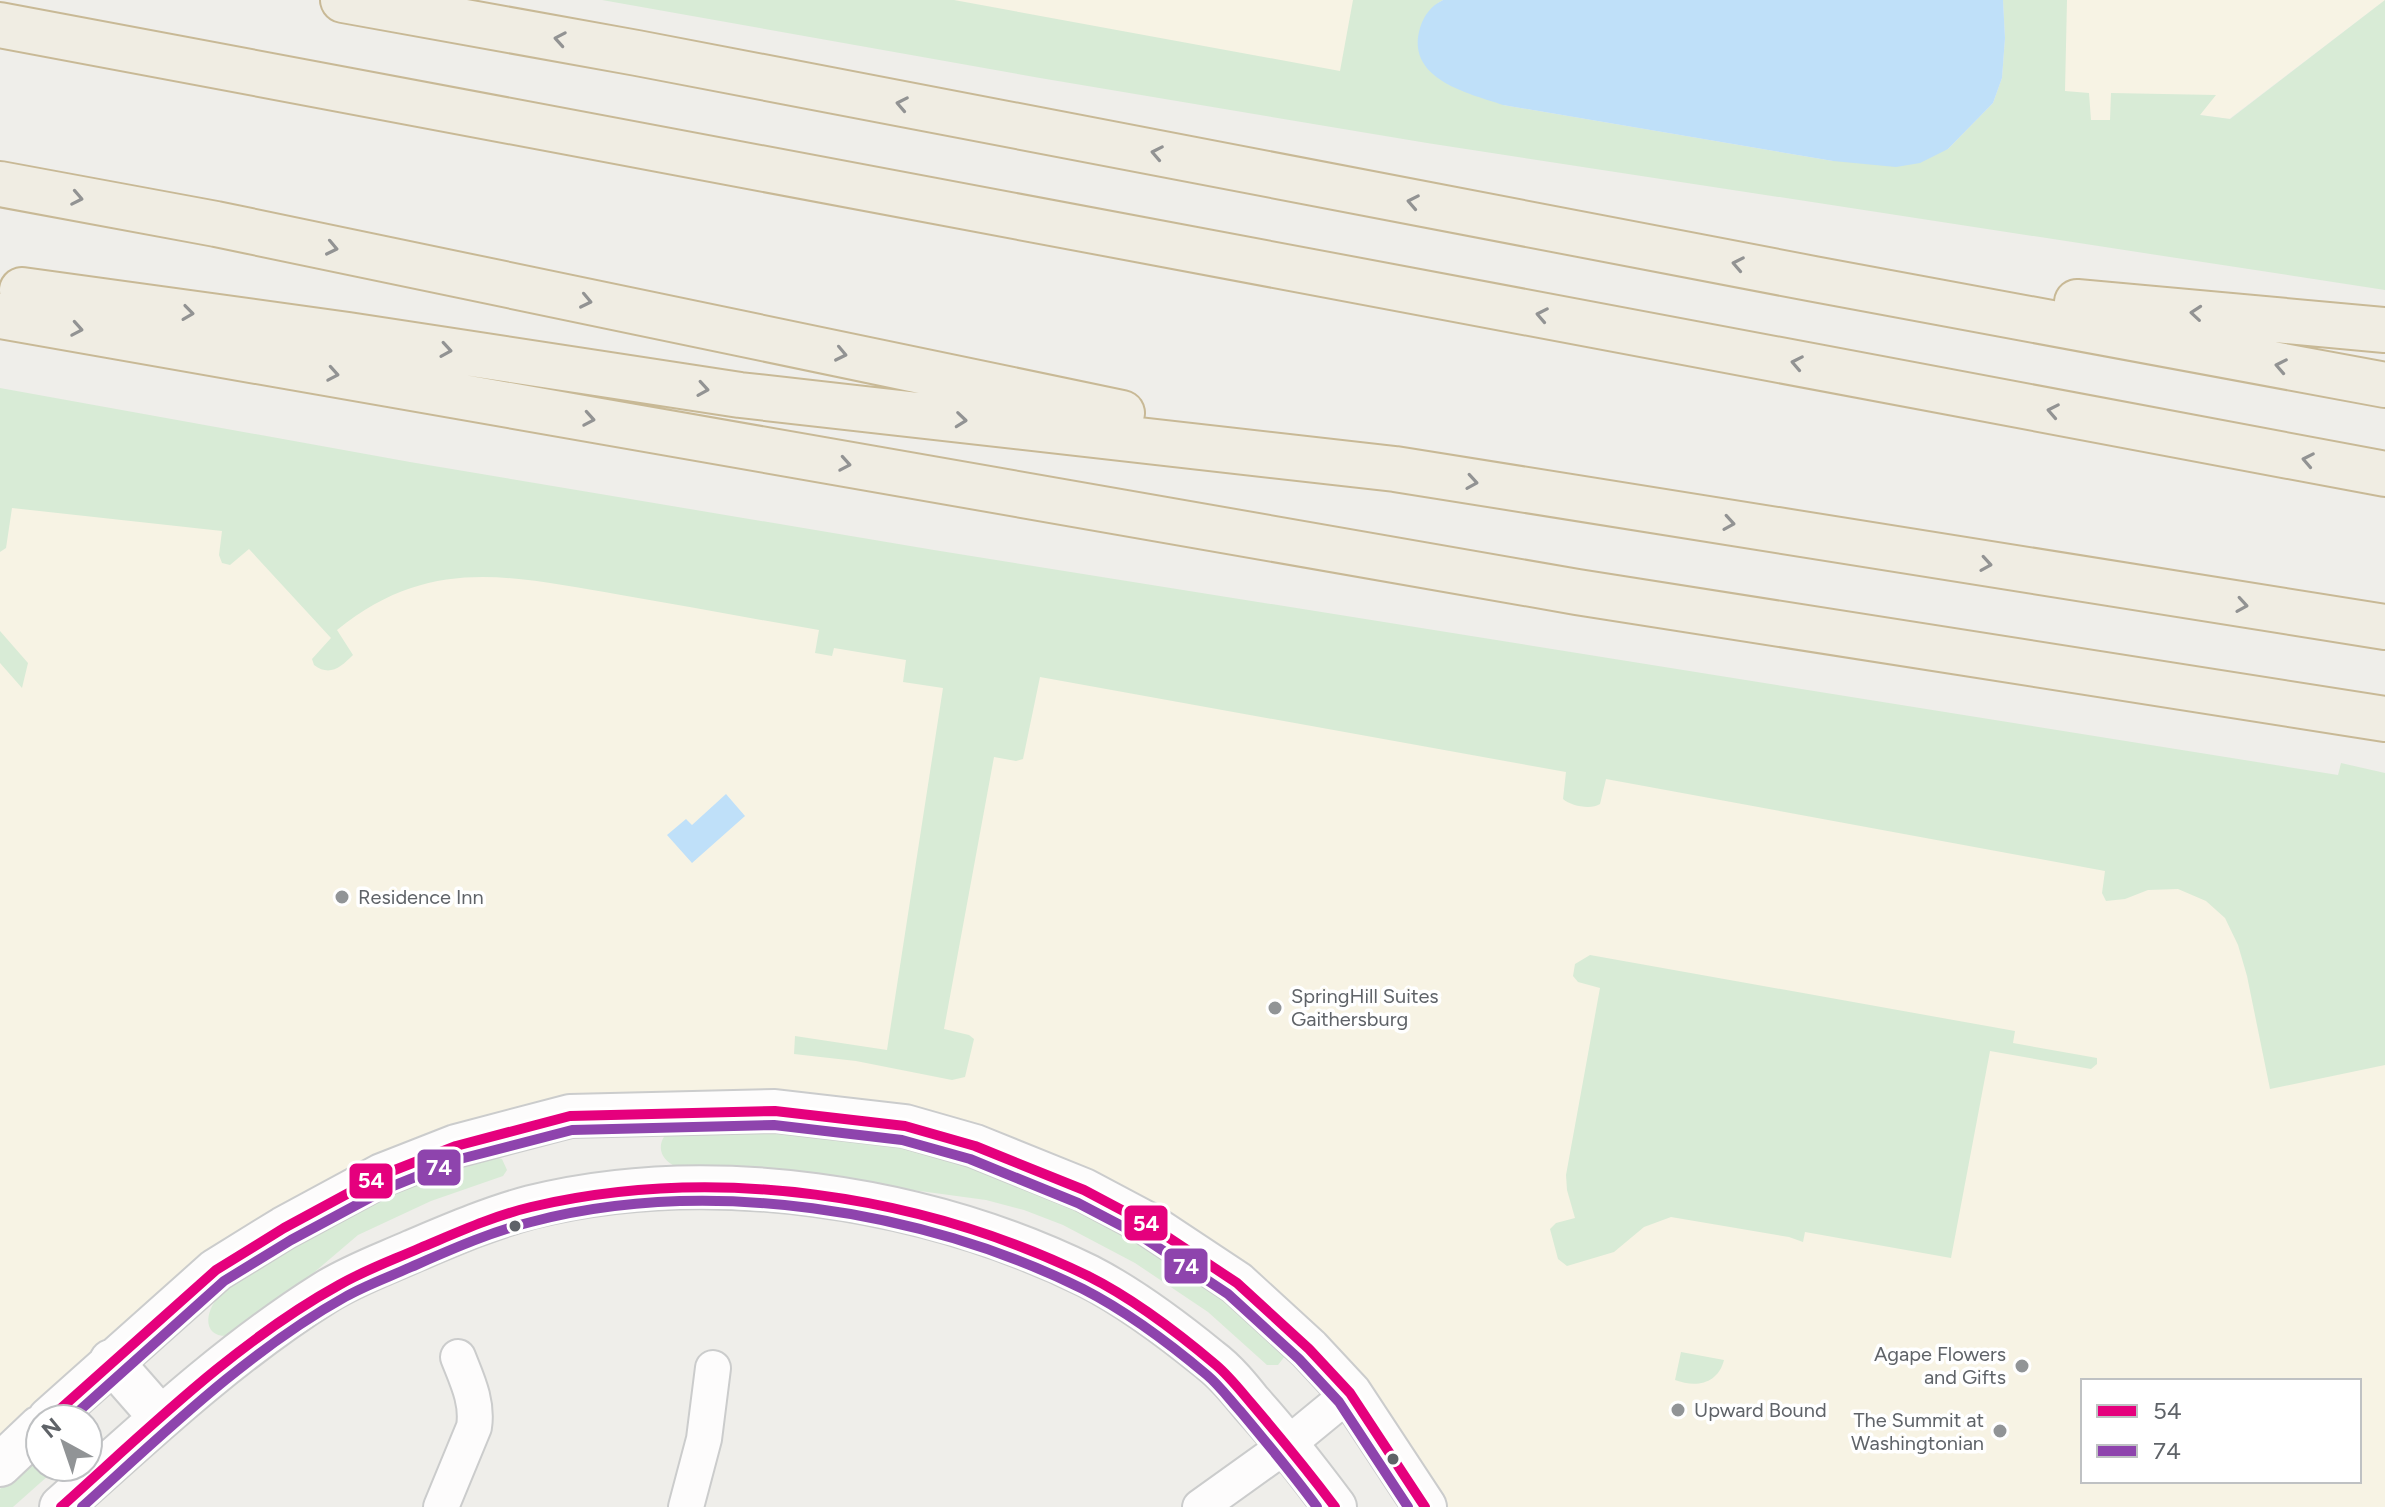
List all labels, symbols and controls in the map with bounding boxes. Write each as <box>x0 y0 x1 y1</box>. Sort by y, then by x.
one-way arrow <box>553 31 567 48</box>
one-way arrow <box>895 96 909 113</box>
one-way arrow <box>1151 145 1164 162</box>
one-way arrow <box>70 189 83 206</box>
one-way arrow <box>1407 194 1420 211</box>
one-way arrow <box>325 239 338 256</box>
one-way arrow <box>1731 257 1745 274</box>
one-way arrow <box>579 292 593 309</box>
one-way arrow <box>181 304 195 321</box>
one-way arrow <box>2189 305 2202 322</box>
one-way arrow <box>1535 307 1549 324</box>
one-way arrow <box>70 320 84 337</box>
one-way arrow <box>439 341 452 358</box>
one-way arrow <box>834 345 847 362</box>
one-way arrow <box>1791 355 1805 372</box>
one-way arrow <box>2274 358 2288 375</box>
one-way arrow <box>326 364 340 381</box>
one-way arrow <box>696 380 710 397</box>
one-way arrow <box>2046 404 2060 421</box>
one-way arrow <box>582 409 596 426</box>
one-way arrow <box>955 411 968 428</box>
one-way arrow <box>2302 452 2315 469</box>
one-way arrow <box>838 454 852 471</box>
one-way arrow <box>1465 472 1479 489</box>
one-way arrow <box>1722 513 1736 530</box>
one-way arrow <box>1979 554 1992 571</box>
one-way arrow <box>2236 595 2249 612</box>
place label: Residence Inn <box>358 885 484 909</box>
marker: Residence Inn <box>333 888 351 906</box>
place label: SpringHill Suites Gaithersburg <box>1291 984 1439 1031</box>
marker: SpringHill Suites Gaithersburg <box>1266 999 1284 1017</box>
line badge: 74 <box>416 1148 462 1187</box>
text: 74 <box>426 1154 452 1181</box>
line badge: 54 <box>348 1162 394 1200</box>
text: 54 <box>358 1167 384 1194</box>
line badge: 54 <box>1123 1204 1169 1242</box>
text: 54 <box>1133 1210 1159 1237</box>
unlabelled marker <box>507 1218 523 1234</box>
line badge: 74 <box>1163 1247 1209 1285</box>
text: 74 <box>1173 1253 1199 1280</box>
place label: Agape Flowers and Gifts <box>1874 1342 2006 1389</box>
marker: Agape Flowers and Gifts <box>2013 1357 2031 1375</box>
legend <box>2081 1379 2361 1483</box>
text: 54 <box>2153 1396 2182 1425</box>
place label: Upward Bound <box>1694 1398 1827 1422</box>
marker: Upward Bound <box>1669 1401 1687 1419</box>
north arrow <box>24 1403 104 1483</box>
place label: The Summit at Washingtonian <box>1851 1408 1984 1455</box>
text: N <box>36 1412 67 1444</box>
marker: The Summit at Washingtonian <box>1991 1422 2009 1440</box>
text: 74 <box>2153 1436 2181 1465</box>
unlabelled marker <box>1385 1451 1401 1467</box>

